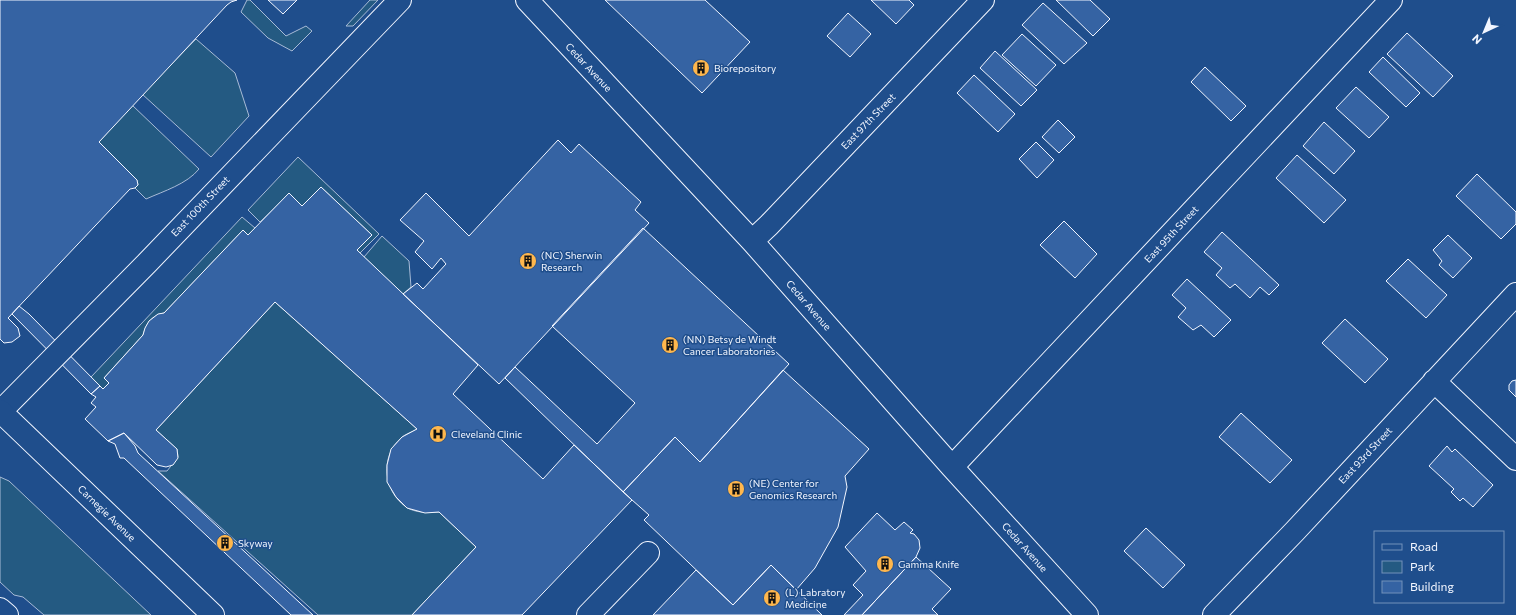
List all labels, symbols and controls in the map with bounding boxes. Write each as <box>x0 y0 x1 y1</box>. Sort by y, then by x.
north arrow <box>1464 12 1504 52</box>
text: N <box>1469 32 1484 47</box>
street label: Cedar Avenue <box>563 40 615 94</box>
building icon: Biorepository <box>691 58 711 78</box>
place label: Biorepository <box>714 62 776 74</box>
street label: East 97th Street <box>838 91 898 151</box>
street label: East 100th Street <box>168 173 232 239</box>
street label: East 95th Street <box>1142 203 1200 265</box>
place label: (NC) Sherwin Research <box>541 249 602 273</box>
building icon: (NC) Sherwin Research <box>518 251 538 271</box>
street label: Cedar Avenue <box>784 278 834 332</box>
place label: (NN) Betsy de Windt Cancer Laboratories <box>683 333 776 357</box>
building icon: (NN) Betsy de Windt Cancer Laboratories <box>660 335 680 355</box>
hospital icon: Cleveland Clinic <box>428 424 448 444</box>
street label: East 93rd Street <box>1336 424 1394 486</box>
place label: Cleveland Clinic <box>451 428 522 440</box>
place label: (NE) Center for Genomics Research <box>749 477 837 501</box>
building icon: (NE) Center for Genomics Research <box>726 479 746 499</box>
street label: Carnegie Avenue <box>76 482 138 544</box>
street label: Cedar Avenue <box>1000 520 1050 574</box>
legend <box>1374 531 1504 603</box>
building icon: Skyway <box>215 533 235 553</box>
place label: Skyway <box>238 537 273 549</box>
text: Road <box>1410 539 1438 553</box>
building icon: Gamma Knife <box>875 554 895 574</box>
place label: Gamma Knife <box>898 558 959 570</box>
text: Park <box>1410 559 1436 573</box>
text: Building <box>1410 579 1454 593</box>
place label: (L) Labratory Medicine <box>785 586 846 610</box>
building icon: (L) Labratory Medicine <box>762 588 782 608</box>

